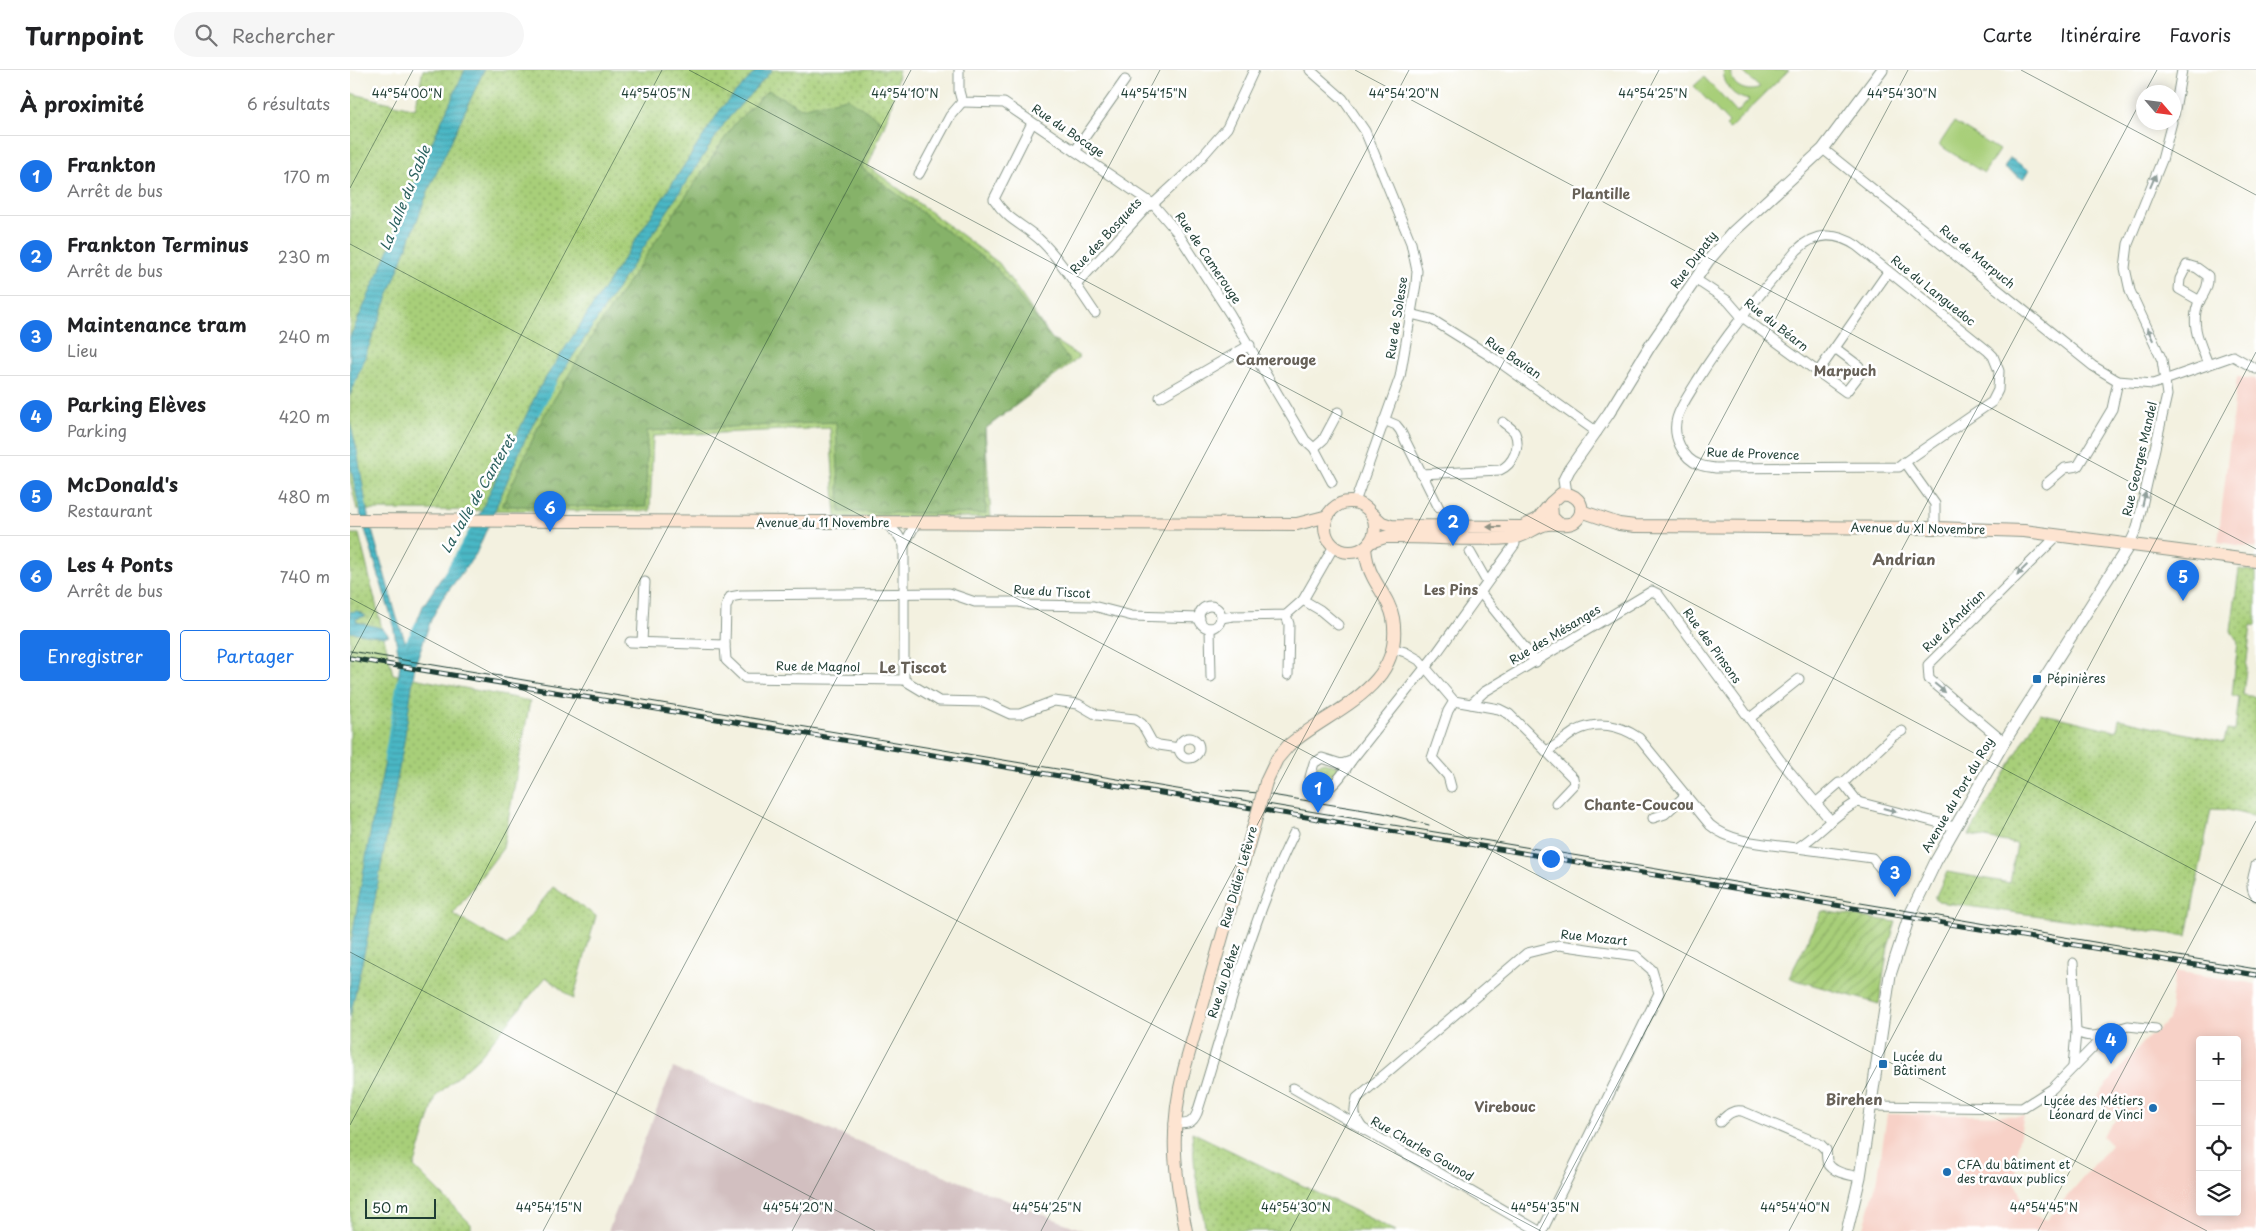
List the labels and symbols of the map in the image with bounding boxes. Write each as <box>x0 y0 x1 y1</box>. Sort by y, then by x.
text: 44°54'00"N <box>372 84 442 102</box>
text: 44°54'05"N <box>621 84 691 102</box>
text: 44°54'10"N <box>871 84 939 102</box>
text: 44°54'15"N <box>1121 84 1187 102</box>
text: 44°54'20"N <box>1369 84 1439 102</box>
text: 44°54'25"N <box>1618 84 1688 102</box>
text: 44°54'30"N <box>1867 84 1937 102</box>
north arrow <box>2136 85 2181 130</box>
street label: Rue du Bocage <box>1029 99 1108 161</box>
water label: La Jalle du Sable <box>374 141 436 253</box>
one-way arrow <box>2150 174 2158 188</box>
district label: Plantille <box>1572 183 1630 204</box>
street label: Rue des Bosquets <box>1065 193 1146 277</box>
street label: Rue de Camerouge <box>1171 208 1246 307</box>
street label: Rue de Marpuch <box>1936 220 2019 292</box>
street label: Rue Dupaty <box>1666 227 1721 292</box>
street label: Rue du Languedoc <box>1888 251 1980 330</box>
street label: Rue de Solesse <box>1381 275 1411 360</box>
street label: Rue du Béarn <box>1741 293 1813 355</box>
one-way arrow <box>2146 327 2154 341</box>
street label: Rue Bavian <box>1482 332 1545 383</box>
district label: Camerouge <box>1236 349 1316 370</box>
district label: Marpuch <box>1814 360 1876 381</box>
street label: Rue Georges Mandel <box>2117 400 2161 518</box>
water label: La Jalle de Canteret <box>435 429 521 557</box>
street label: Rue de Provence <box>1706 442 1800 464</box>
pin: 6 <box>534 491 566 532</box>
one-way arrow <box>2140 491 2148 506</box>
pin: 2 <box>1437 505 1469 546</box>
street label: Avenue du 11 Novembre <box>756 513 890 531</box>
street label: Avenue du XI Novembre <box>1851 518 1986 538</box>
one-way arrow <box>1486 523 1502 531</box>
district label: Andrian <box>1872 547 1936 570</box>
pin: 5 <box>2167 560 2199 601</box>
one-way arrow <box>2016 564 2028 576</box>
district label: Les Pins <box>1424 579 1478 600</box>
street label: Rue du Tiscot <box>1013 580 1091 602</box>
street label: Rue d'Andrian <box>1918 585 1989 656</box>
street label: Rue des Mésanges <box>1505 599 1604 669</box>
street label: Rue des Pinsons <box>1679 604 1747 687</box>
district label: Le Tiscot <box>879 655 947 678</box>
street label: Rue de Magnol <box>776 656 860 676</box>
place label: Pépinières <box>2047 669 2106 687</box>
marker: Pépinières <box>2031 673 2043 685</box>
one-way arrow <box>1933 683 1946 694</box>
street label: Avenue du Port du Roy <box>1917 733 1998 856</box>
pin: 1 <box>1302 772 1334 813</box>
district label: Chante-Coucou <box>1584 794 1694 815</box>
one-way arrow <box>1882 806 1898 814</box>
street label: Rue Didier Lefèvre <box>1215 824 1261 930</box>
your location <box>1538 846 1564 872</box>
pin: 3 <box>1879 856 1911 897</box>
street label: Rue Mozart <box>1560 925 1628 949</box>
street label: Rue du Déhez <box>1203 941 1244 1020</box>
pin: 4 <box>2095 1023 2127 1064</box>
place label: Lycée du Bâtiment <box>1893 1047 1946 1079</box>
marker: Lycée du Bâtiment <box>1877 1058 1889 1070</box>
district label: Birehen <box>1825 1087 1883 1110</box>
place label: Lycée des Métiers Léonard de Vinci <box>2043 1091 2143 1123</box>
district label: Virebouc <box>1474 1096 1536 1117</box>
marker: Lycée des Métiers Léonard de Vinci <box>2147 1102 2159 1114</box>
street label: Rue Charles Gounod <box>1368 1111 1477 1185</box>
place label: CFA du bâtiment et des travaux publics <box>1957 1155 2070 1187</box>
marker: CFA du bâtiment et des travaux publics <box>1941 1166 1953 1178</box>
scale bar <box>365 1196 436 1219</box>
text: 44°54'15"N <box>516 1198 582 1216</box>
text: 44°54'20"N <box>763 1198 833 1216</box>
text: 44°54'25"N <box>1012 1198 1082 1216</box>
text: 44°54'30"N <box>1261 1198 1331 1216</box>
text: 44°54'35"N <box>1511 1198 1579 1216</box>
text: 44°54'40"N <box>1760 1198 1830 1216</box>
text: 44°54'45"N <box>2010 1198 2078 1216</box>

